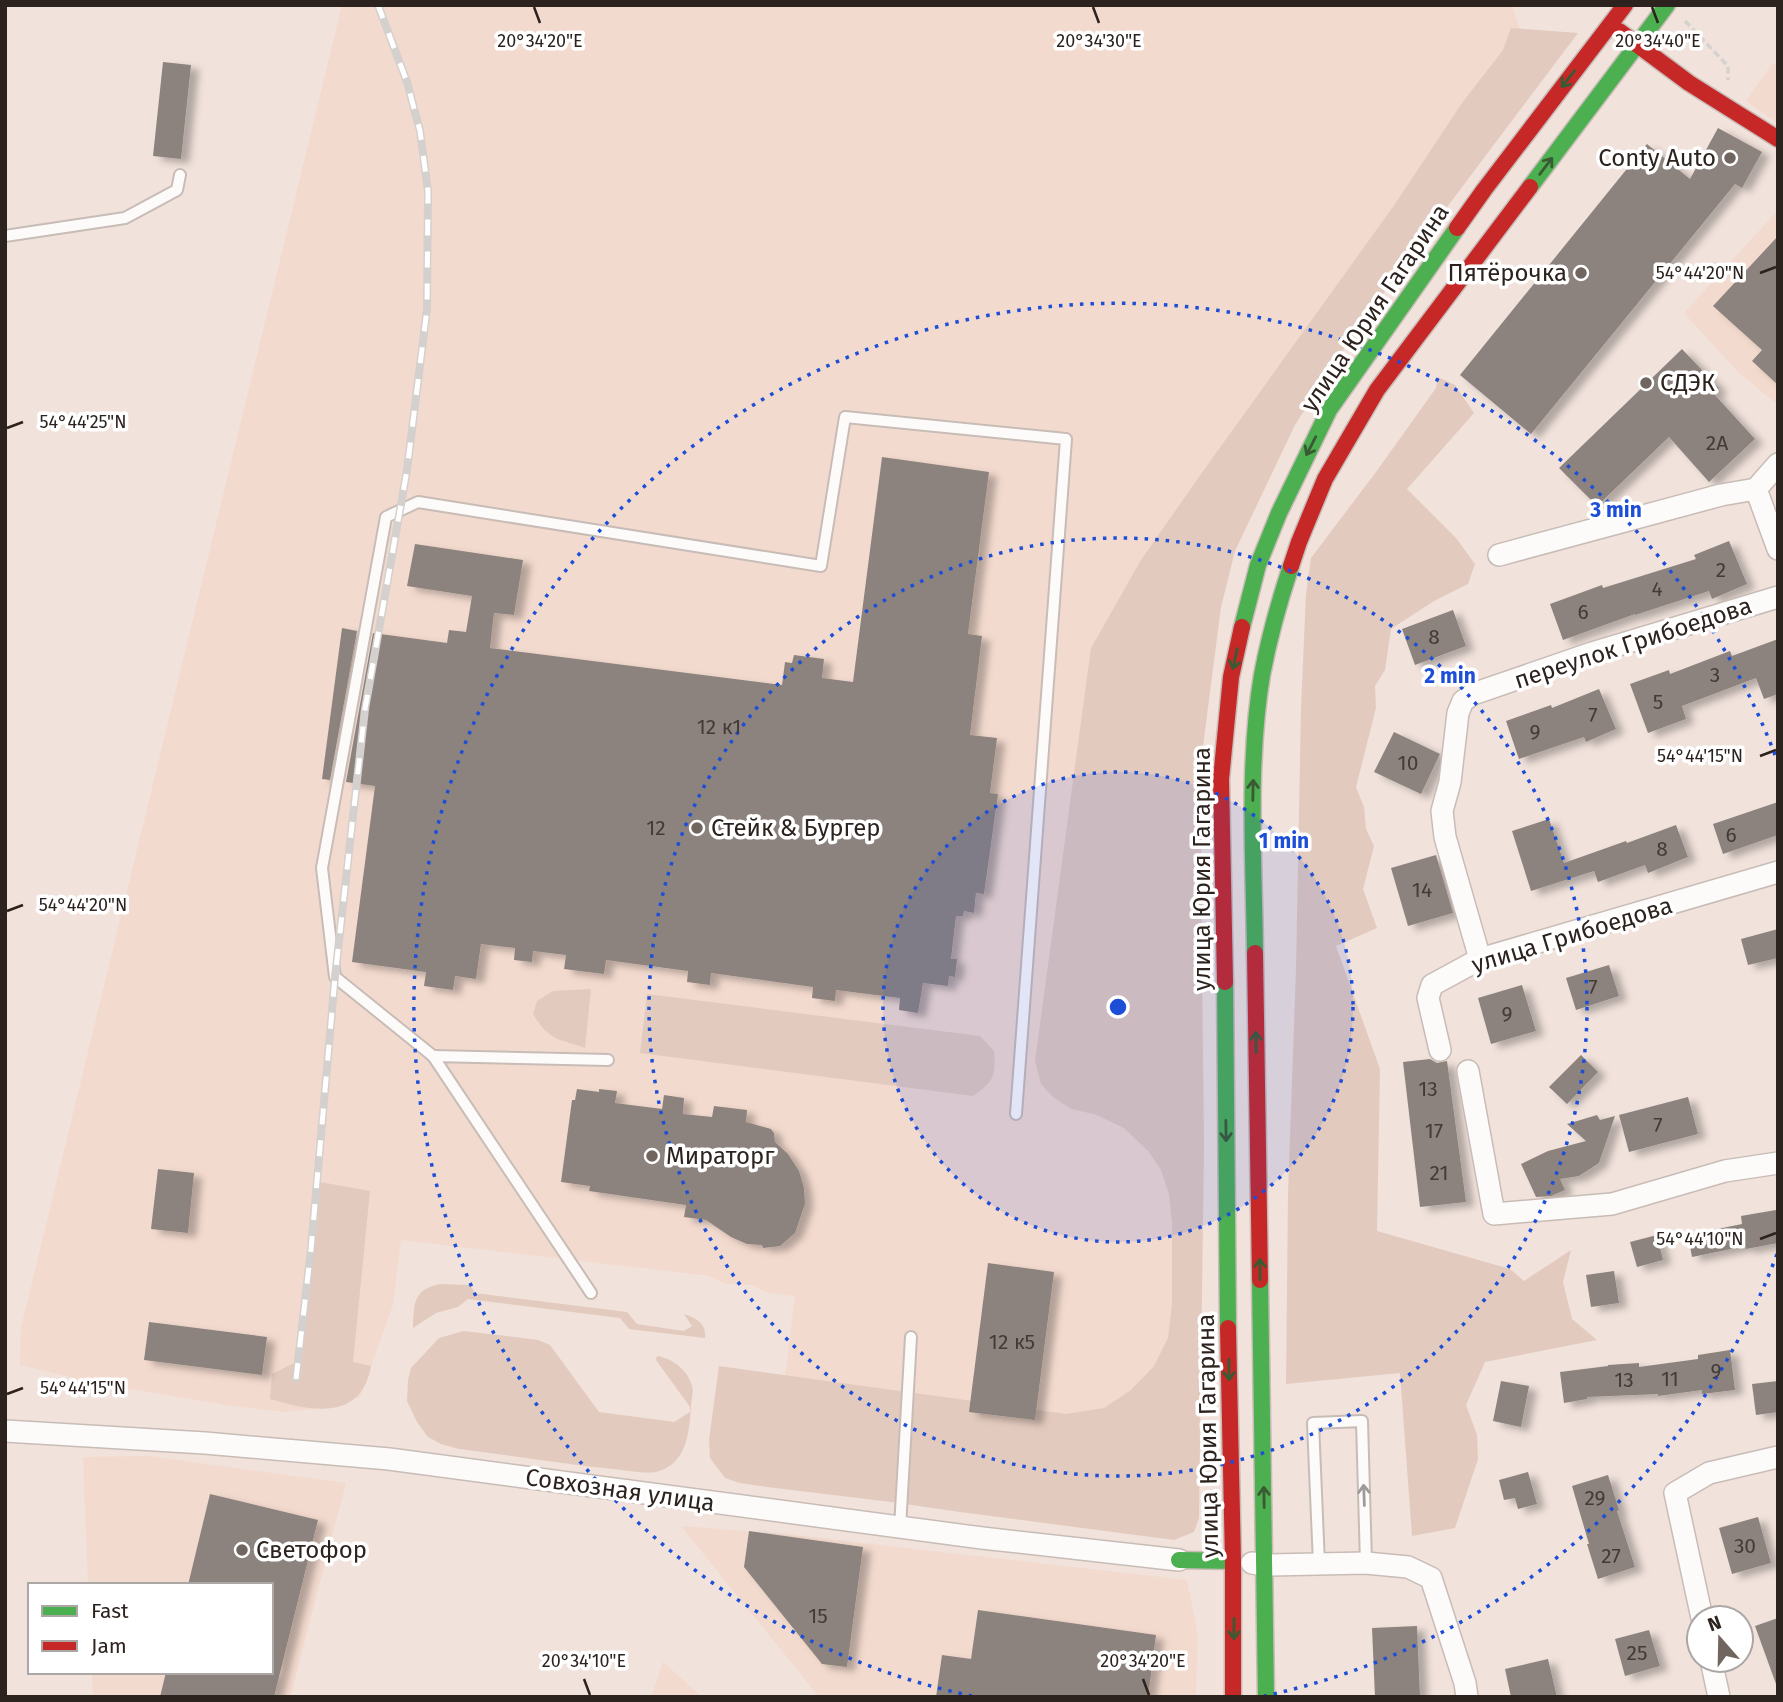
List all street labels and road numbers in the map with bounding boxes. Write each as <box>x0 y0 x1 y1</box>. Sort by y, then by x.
street label: улица Юрия Гагарина <box>1295 199 1455 417</box>
street label: переулок Грибоедова <box>1511 591 1755 695</box>
street label: улица Юрия Гагарина <box>1188 747 1216 991</box>
street label: улица Грибоедова <box>1468 891 1676 979</box>
street label: улица Юрия Гагарина <box>1192 1314 1224 1558</box>
street label: Совхозная улица <box>524 1463 716 1517</box>

